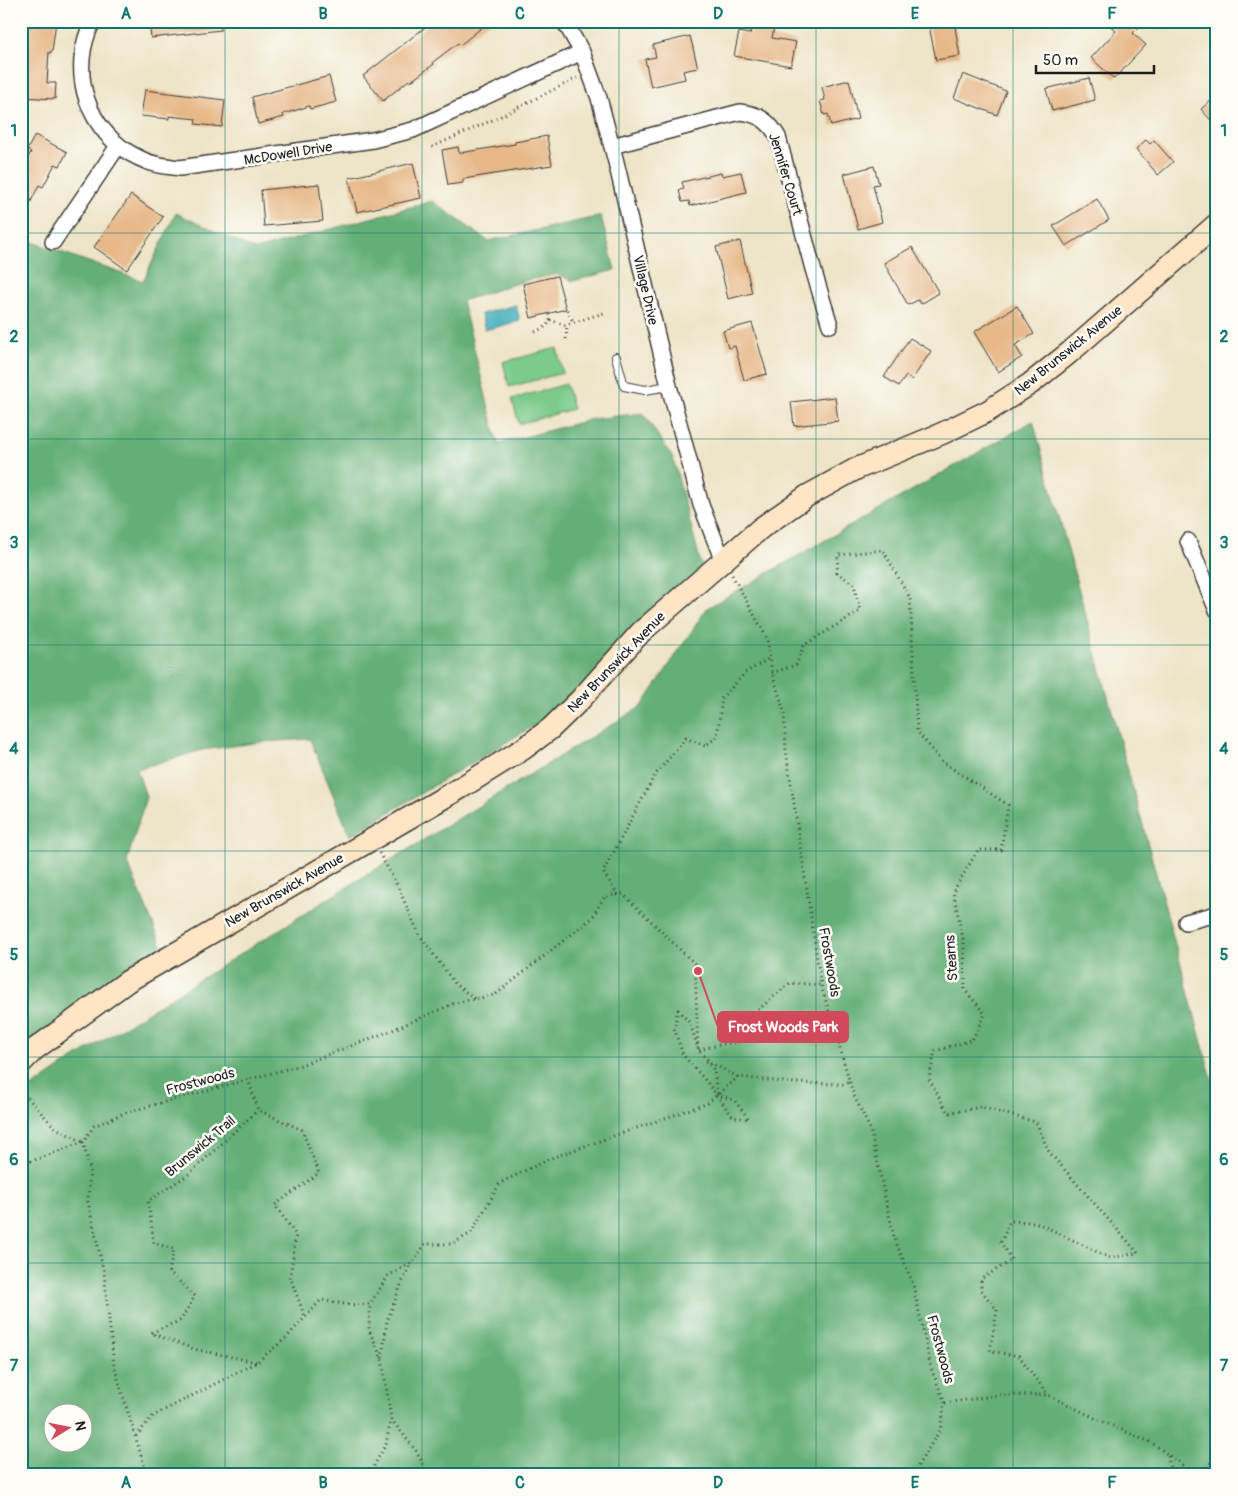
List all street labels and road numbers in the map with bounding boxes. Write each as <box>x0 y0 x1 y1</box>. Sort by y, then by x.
street label: Jennifer Court <box>765 131 806 218</box>
street label: McDowell Drive <box>243 138 334 169</box>
street label: Village Drive <box>629 254 662 327</box>
street label: New Brunswick Avenue <box>1011 302 1126 399</box>
street label: New Brunswick Avenue <box>564 608 669 716</box>
street label: New Brunswick Avenue <box>222 850 346 931</box>
street label: Frostwoods <box>815 926 844 999</box>
street label: Stearns <box>941 934 962 982</box>
street label: Frostwoods <box>164 1064 237 1099</box>
street label: Brunswick Trail <box>162 1112 239 1181</box>
street label: Frostwoods <box>923 1313 958 1386</box>

